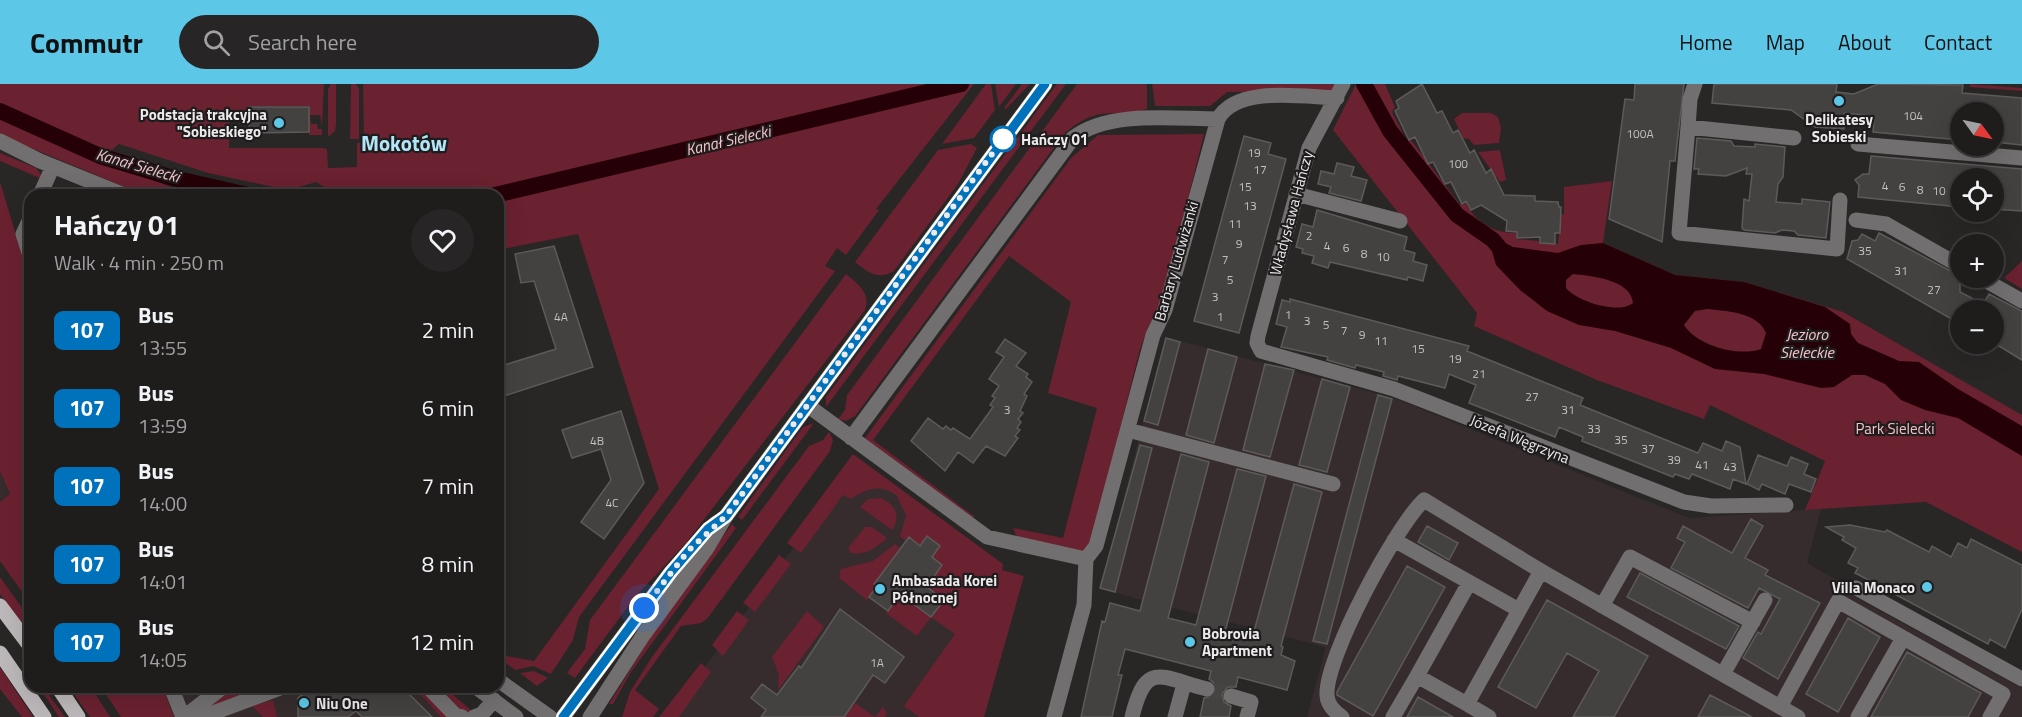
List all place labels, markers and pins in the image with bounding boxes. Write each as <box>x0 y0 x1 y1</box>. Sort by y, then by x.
marker: Delikatesy Sobieski <box>1832 94 1846 108</box>
place label: Podstacja trakcyjna "Sobieskiego" <box>140 103 267 143</box>
place label: Delikatesy Sobieski <box>1805 108 1874 148</box>
marker: Podstacja trakcyjna "Sobieskiego" <box>272 116 286 130</box>
marker: Hańczy 01 <box>990 126 1016 152</box>
place label: Hańczy 01 <box>1021 128 1088 151</box>
place label: Ambasada Korei Północnej <box>892 569 997 609</box>
place label: Villa Monaco <box>1832 576 1915 599</box>
marker: Villa Monaco <box>1920 580 1934 594</box>
marker: Ambasada Korei Północnej <box>873 582 887 596</box>
place label: Bobrovia Apartment <box>1202 622 1272 662</box>
marker: Bobrovia Apartment <box>1183 635 1197 649</box>
place label: Niu One <box>316 692 368 715</box>
marker: Niu One <box>297 696 311 710</box>

